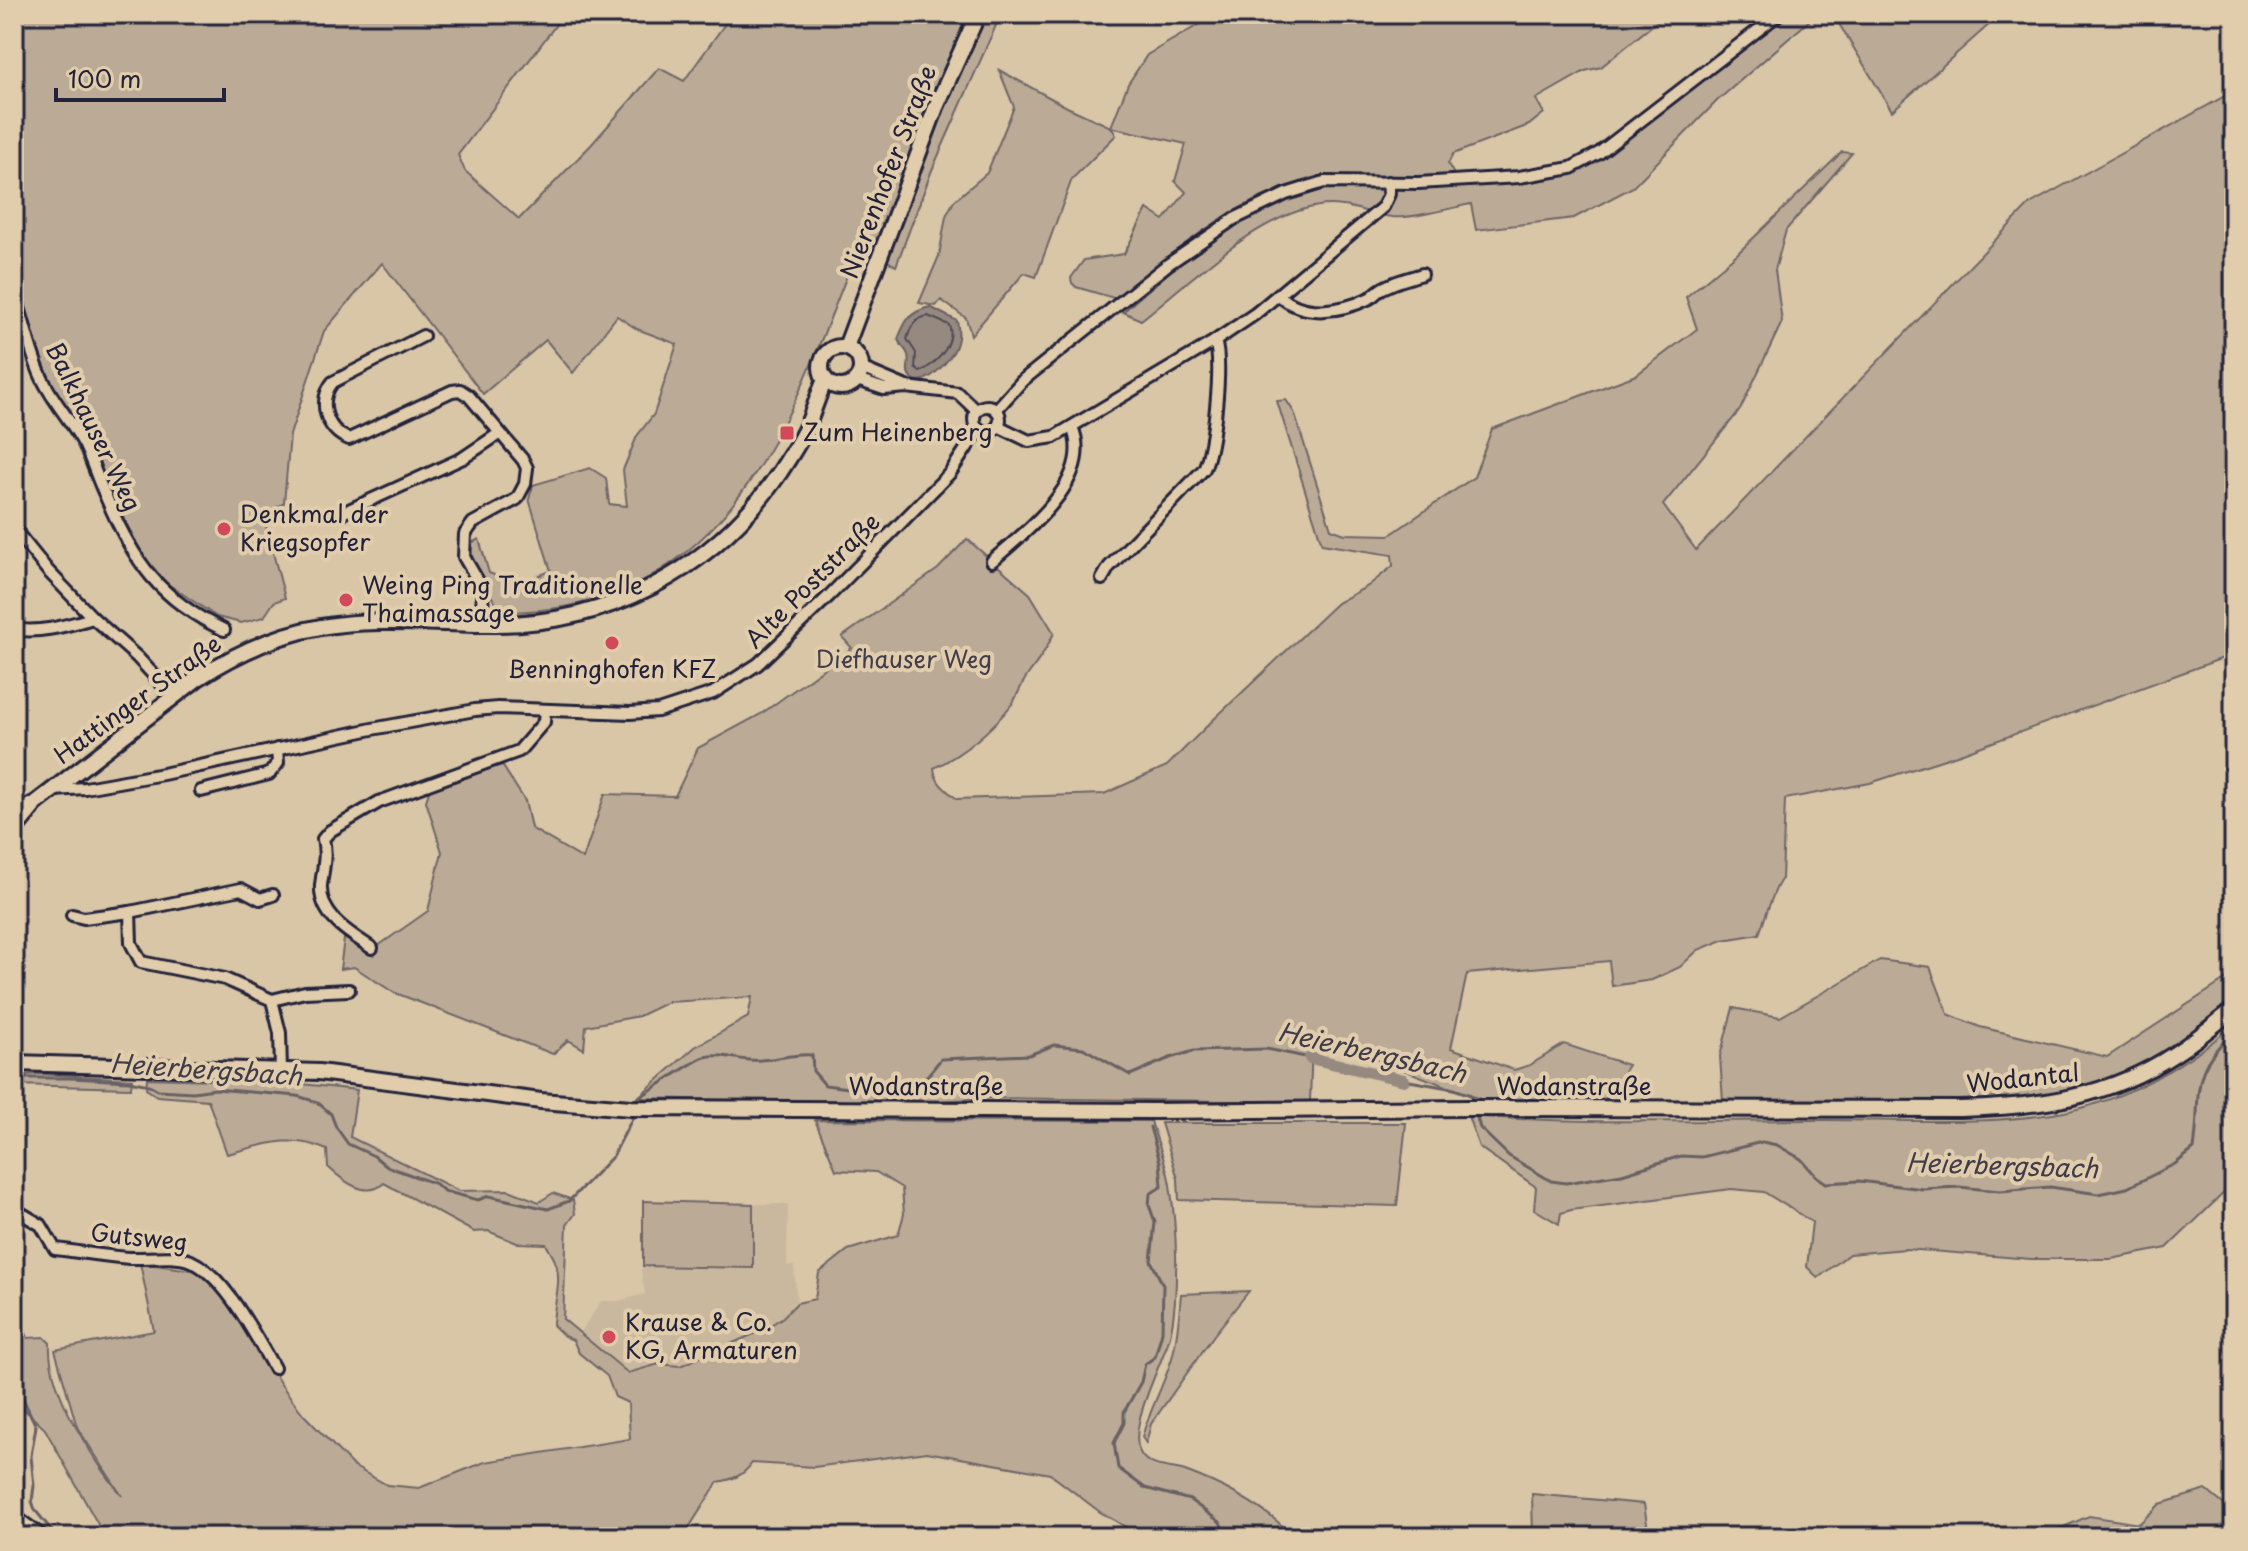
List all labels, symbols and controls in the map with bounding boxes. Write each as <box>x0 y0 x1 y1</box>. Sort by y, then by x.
scale bar <box>56 52 224 102</box>
text: 100 m <box>68 60 141 96</box>
street label: Nierenhofer Straße <box>830 60 944 283</box>
street label: Balkhauser Weg <box>38 336 151 517</box>
place label: Zum Heinenberg <box>803 413 993 449</box>
marker: Zum Heinenberg <box>778 424 796 442</box>
place label: Denkmal der Kriegsopfer <box>240 495 388 559</box>
street label: Alte Poststraße <box>736 504 888 656</box>
marker: Denkmal der Kriegsopfer <box>215 520 233 538</box>
place label: Weing Ping Traditionelle Thaimassage <box>362 566 643 630</box>
marker: Weing Ping Traditionelle Thaimassage <box>337 591 355 609</box>
street label: Hattinger Straße <box>46 625 228 772</box>
marker: Benninghofen KFZ <box>603 634 621 652</box>
park label: Diefhauser Weg <box>816 640 992 676</box>
place label: Benninghofen KFZ <box>508 650 716 686</box>
water label: Heierbergsbach <box>1274 1011 1471 1092</box>
water label: Heierbergsbach <box>109 1042 304 1095</box>
street label: Wodantal <box>1965 1053 2081 1101</box>
street label: Wodanstraße <box>849 1067 1003 1103</box>
street label: Wodanstraße <box>1497 1067 1651 1103</box>
water label: Heierbergsbach <box>1906 1142 2099 1187</box>
street label: Gutsweg <box>89 1213 190 1259</box>
place label: Krause & Co. KG, Armaturen <box>625 1303 798 1367</box>
marker: Krause & Co. KG, Armaturen <box>600 1328 618 1346</box>

